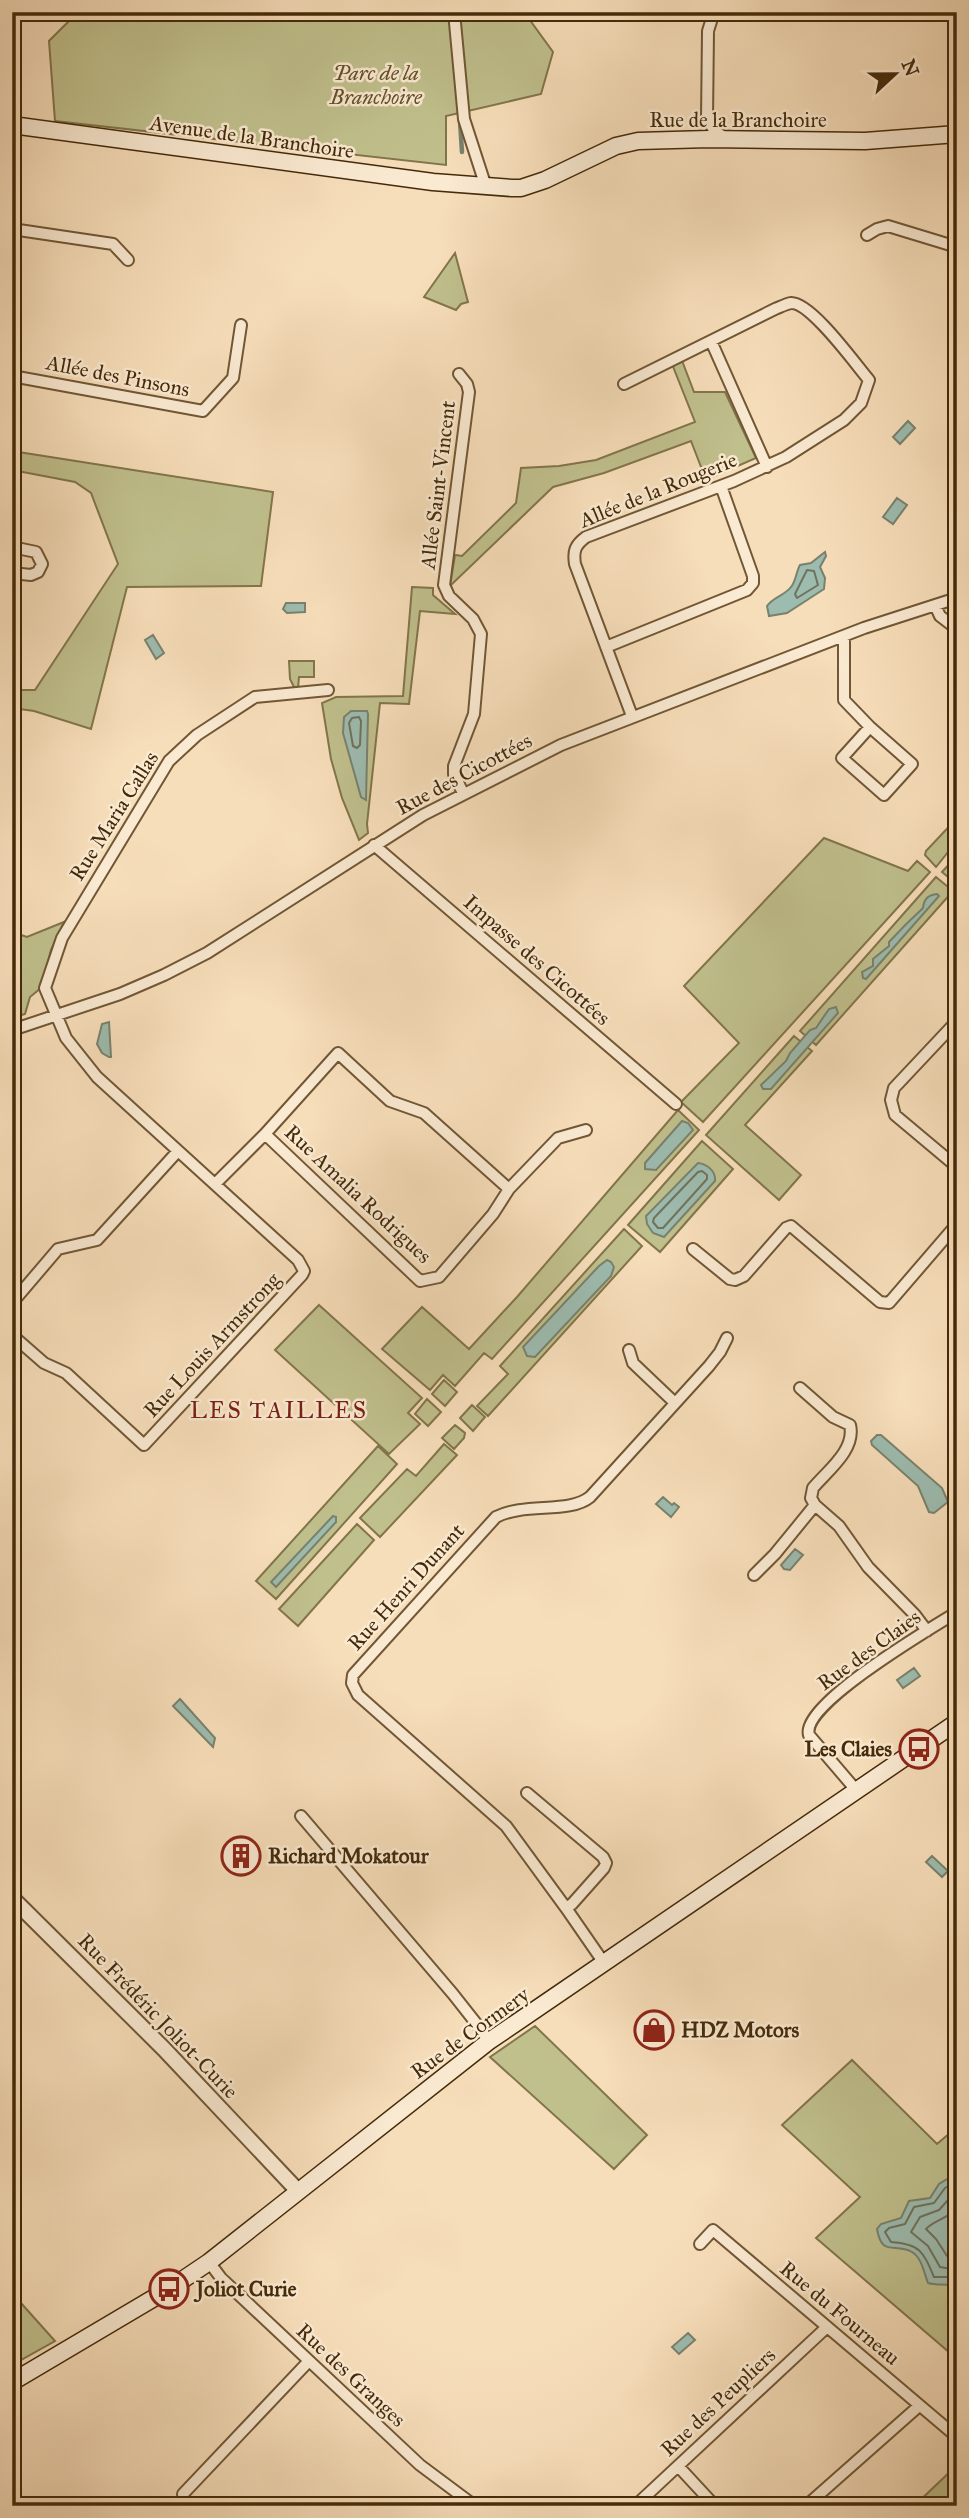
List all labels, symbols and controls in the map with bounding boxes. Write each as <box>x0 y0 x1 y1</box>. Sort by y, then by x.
north arrow <box>860 38 930 108</box>
text: N <box>897 56 924 80</box>
park label: Parc de la Branchoire <box>329 60 423 110</box>
street label: Rue de la Branchoire <box>649 107 827 133</box>
street label: Avenue de la Branchoire <box>147 110 356 164</box>
street label: Allée des Pinsons <box>43 349 192 403</box>
street label: Allée Saint-Vincent <box>415 399 461 572</box>
street label: Allée de la Rougerie <box>574 446 741 534</box>
street label: Rue des Cicottées <box>392 727 536 821</box>
street label: Rue Maria Callas <box>64 746 164 886</box>
street label: Impasse des Cicottées <box>458 889 616 1031</box>
street label: Rue Amalia Rodrigues <box>279 1119 437 1269</box>
street label: Rue Louis Armstrong <box>138 1267 286 1423</box>
district label: LES TAILLES <box>190 1396 368 1424</box>
street label: Rue Henri Dunant <box>342 1518 470 1656</box>
street label: Rue des Claies <box>812 1604 926 1696</box>
bus stop icon: Les Claies <box>898 1728 940 1770</box>
place label: Les Claies <box>805 1736 892 1762</box>
building icon: Richard Mokatour <box>220 1835 262 1877</box>
place label: Richard Mokatour <box>268 1843 430 1869</box>
street label: Rue Frédéric Joliot-Curie <box>72 1928 244 2104</box>
street label: Rue de Cormery <box>406 1981 535 2085</box>
shop icon: HDZ Motors <box>633 2009 675 2051</box>
place label: HDZ Motors <box>681 2017 799 2043</box>
street label: Rue du Fourneau <box>775 2255 905 2371</box>
bus stop icon: Joliot Curie <box>148 2268 190 2310</box>
place label: Joliot Curie <box>193 2276 297 2303</box>
street label: Rue des Granges <box>291 2318 411 2432</box>
street label: Rue des Peupliers <box>655 2342 781 2462</box>

